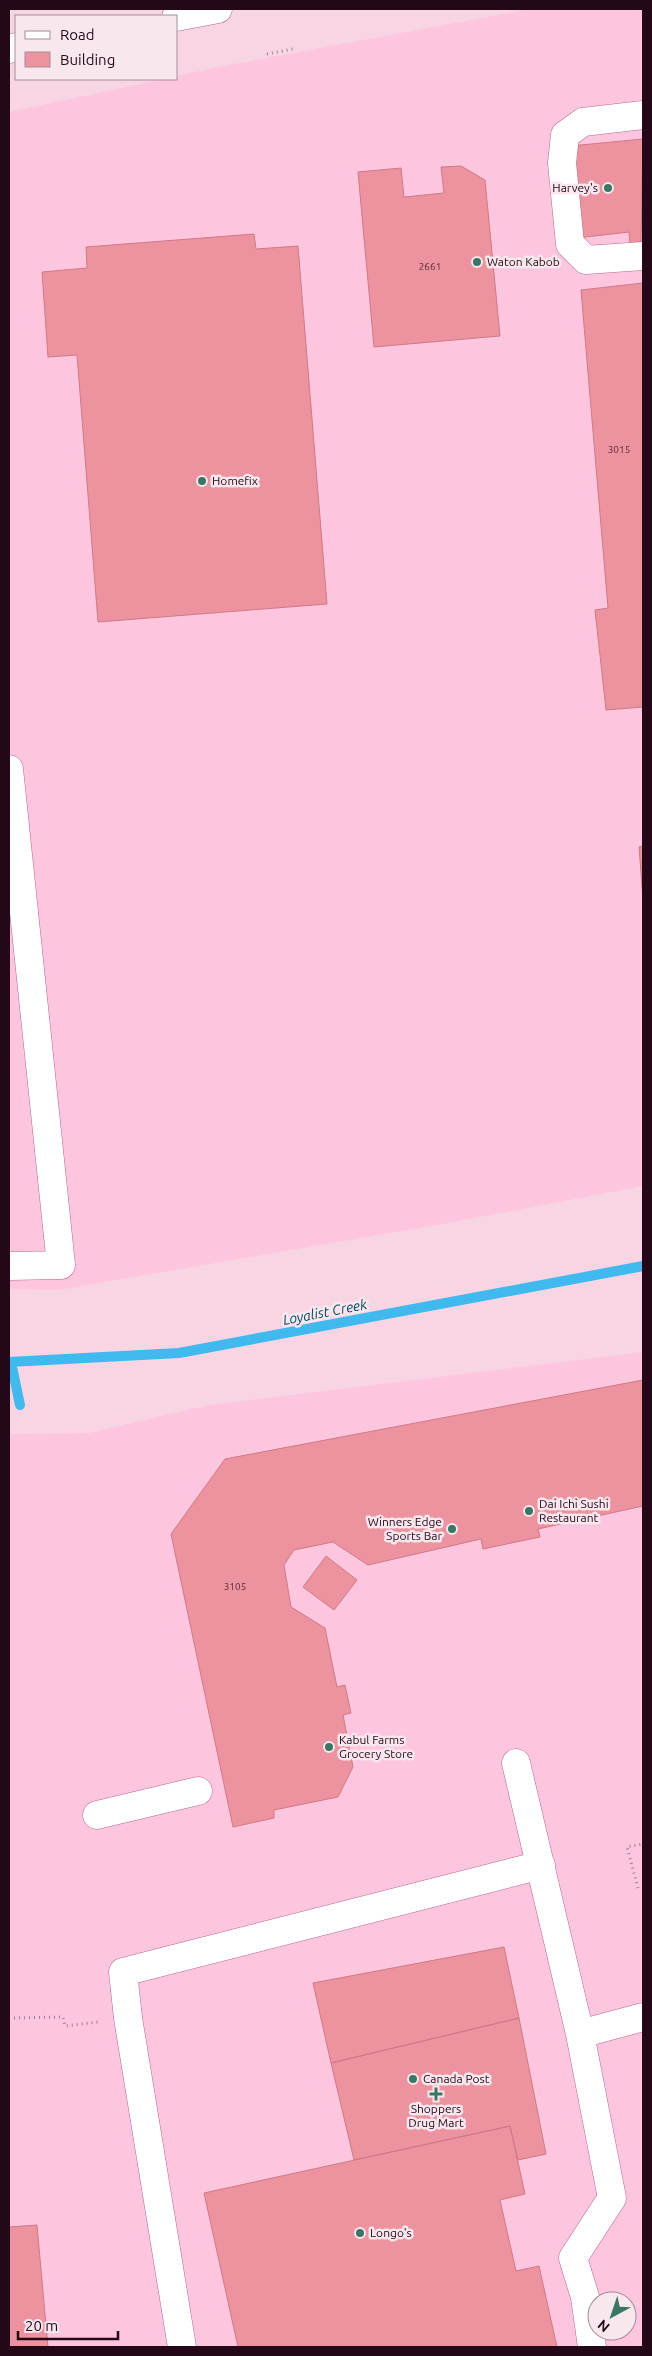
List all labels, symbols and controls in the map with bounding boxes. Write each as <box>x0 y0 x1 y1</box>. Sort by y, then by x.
legend <box>15 15 178 80</box>
text: Road <box>60 26 95 43</box>
text: Building <box>60 51 115 68</box>
place label: Harvey's <box>552 181 598 194</box>
marker: Harvey's <box>602 182 614 194</box>
place label: Waton Kabob <box>487 255 560 268</box>
marker: Waton Kabob <box>471 256 483 268</box>
house number: 2661 <box>419 261 441 272</box>
house number: 3015 <box>608 444 630 455</box>
place label: Homefix <box>212 474 258 487</box>
marker: Homefix <box>196 475 208 487</box>
water label: Loyalist Creek <box>282 1296 369 1328</box>
place label: Dai Ichi Sushi Restaurant <box>539 1497 609 1524</box>
marker: Dai Ichi Sushi Restaurant <box>523 1505 535 1517</box>
place label: Winners Edge Sports Bar <box>368 1515 442 1542</box>
marker: Winners Edge Sports Bar <box>446 1523 458 1535</box>
house number: 3105 <box>224 1581 246 1592</box>
place label: Kabul Farms Grocery Store <box>339 1733 413 1760</box>
marker: Kabul Farms Grocery Store <box>323 1741 335 1753</box>
place label: Canada Post <box>423 2072 490 2085</box>
marker: Canada Post <box>407 2073 419 2085</box>
marker: Shoppers Drug Mart <box>430 2088 442 2100</box>
place label: Shoppers Drug Mart <box>408 2102 464 2129</box>
place label: Longo's <box>370 2226 412 2239</box>
marker: Longo's <box>354 2227 366 2239</box>
north arrow <box>587 2291 637 2341</box>
scale bar <box>18 2308 118 2340</box>
text: N <box>594 2316 613 2335</box>
text: 20 m <box>25 2317 58 2334</box>

